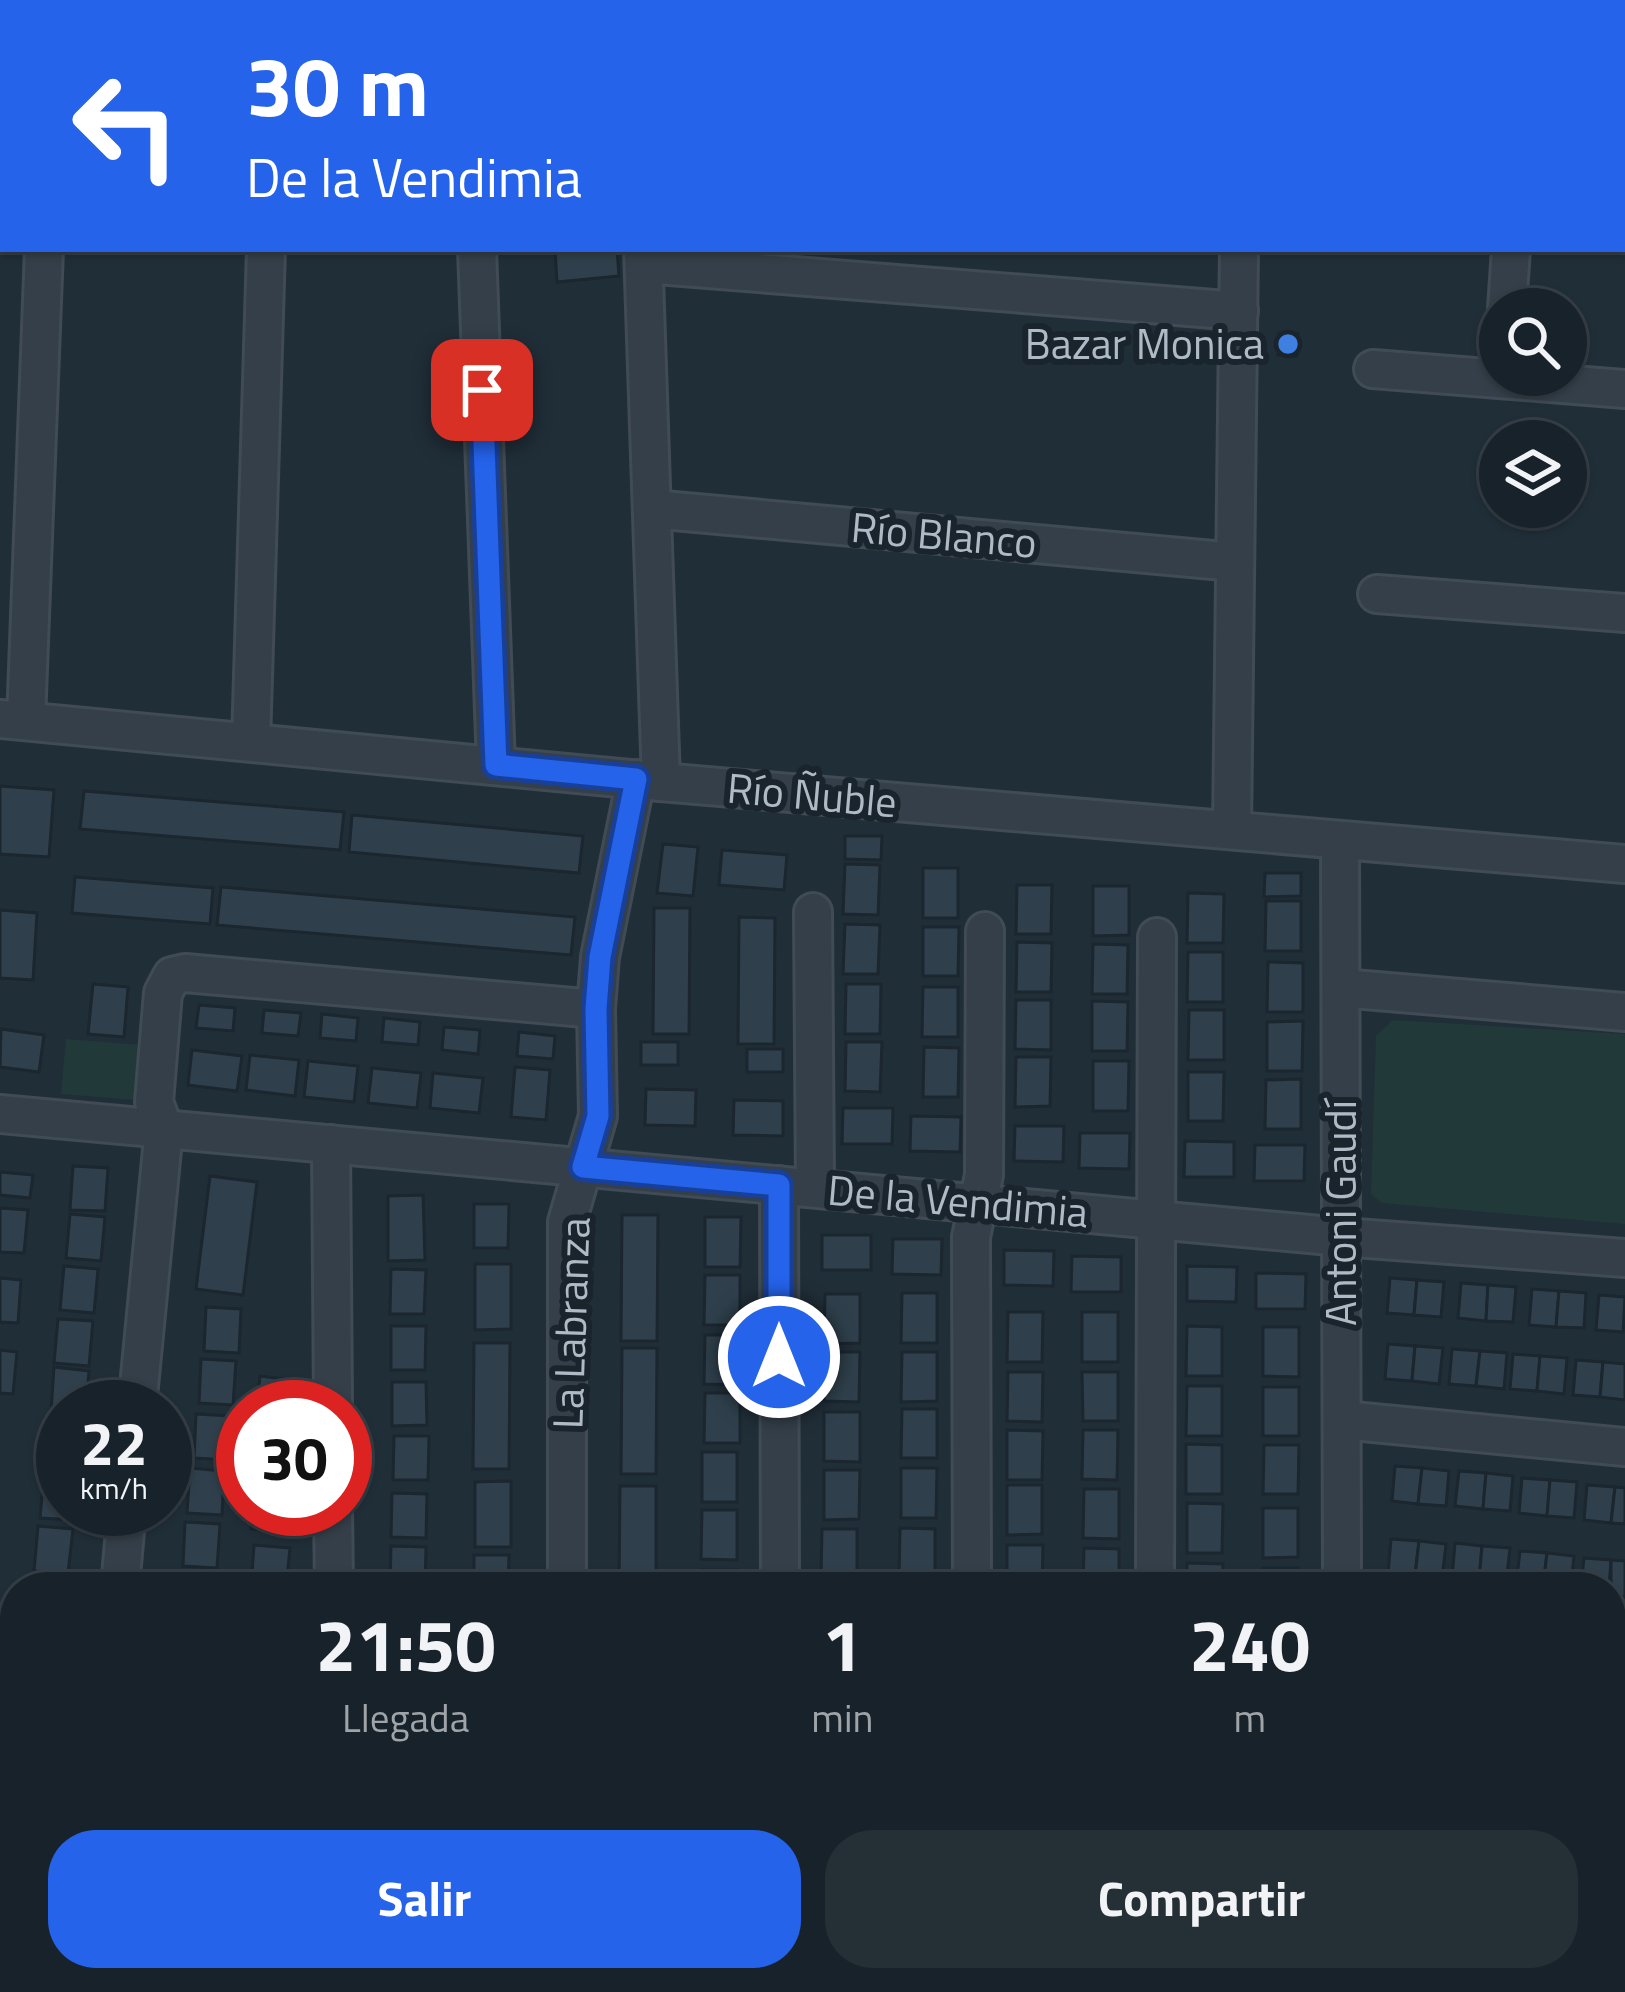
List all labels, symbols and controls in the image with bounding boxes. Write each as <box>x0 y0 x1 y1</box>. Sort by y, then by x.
text: 30 m <box>246 21 429 149</box>
icon: left <box>48 48 204 204</box>
text: De la Vendimia <box>246 136 582 218</box>
map controls <box>1479 288 1587 528</box>
button: search <box>1479 288 1587 396</box>
place label: Bazar Monica <box>1025 311 1264 375</box>
marker: Bazar Monica <box>1275 331 1301 357</box>
pin <box>431 339 533 441</box>
icon: arrive <box>449 357 515 423</box>
button: layers <box>1479 420 1587 528</box>
street label: Río Blanco <box>849 494 1039 574</box>
street label: Río Ñuble <box>725 755 900 833</box>
street label: Antoni Gaudí <box>1308 1097 1372 1326</box>
street label: De la Vendimia <box>825 1157 1091 1243</box>
street label: La Labranza <box>534 1216 606 1430</box>
position arrow <box>716 1294 842 1420</box>
speed limit sign: 30 <box>216 1380 372 1536</box>
text: 22 <box>80 1397 148 1488</box>
text: km/h <box>80 1465 148 1511</box>
text: 21:50 <box>316 1589 496 1699</box>
text: 1 <box>822 1589 863 1699</box>
text: 240 <box>1189 1589 1310 1699</box>
text: Llegada <box>342 1688 469 1747</box>
text: min <box>811 1688 873 1747</box>
text: m <box>1233 1688 1266 1747</box>
button: Salir <box>48 1830 801 1968</box>
button: Compartir <box>825 1830 1578 1968</box>

